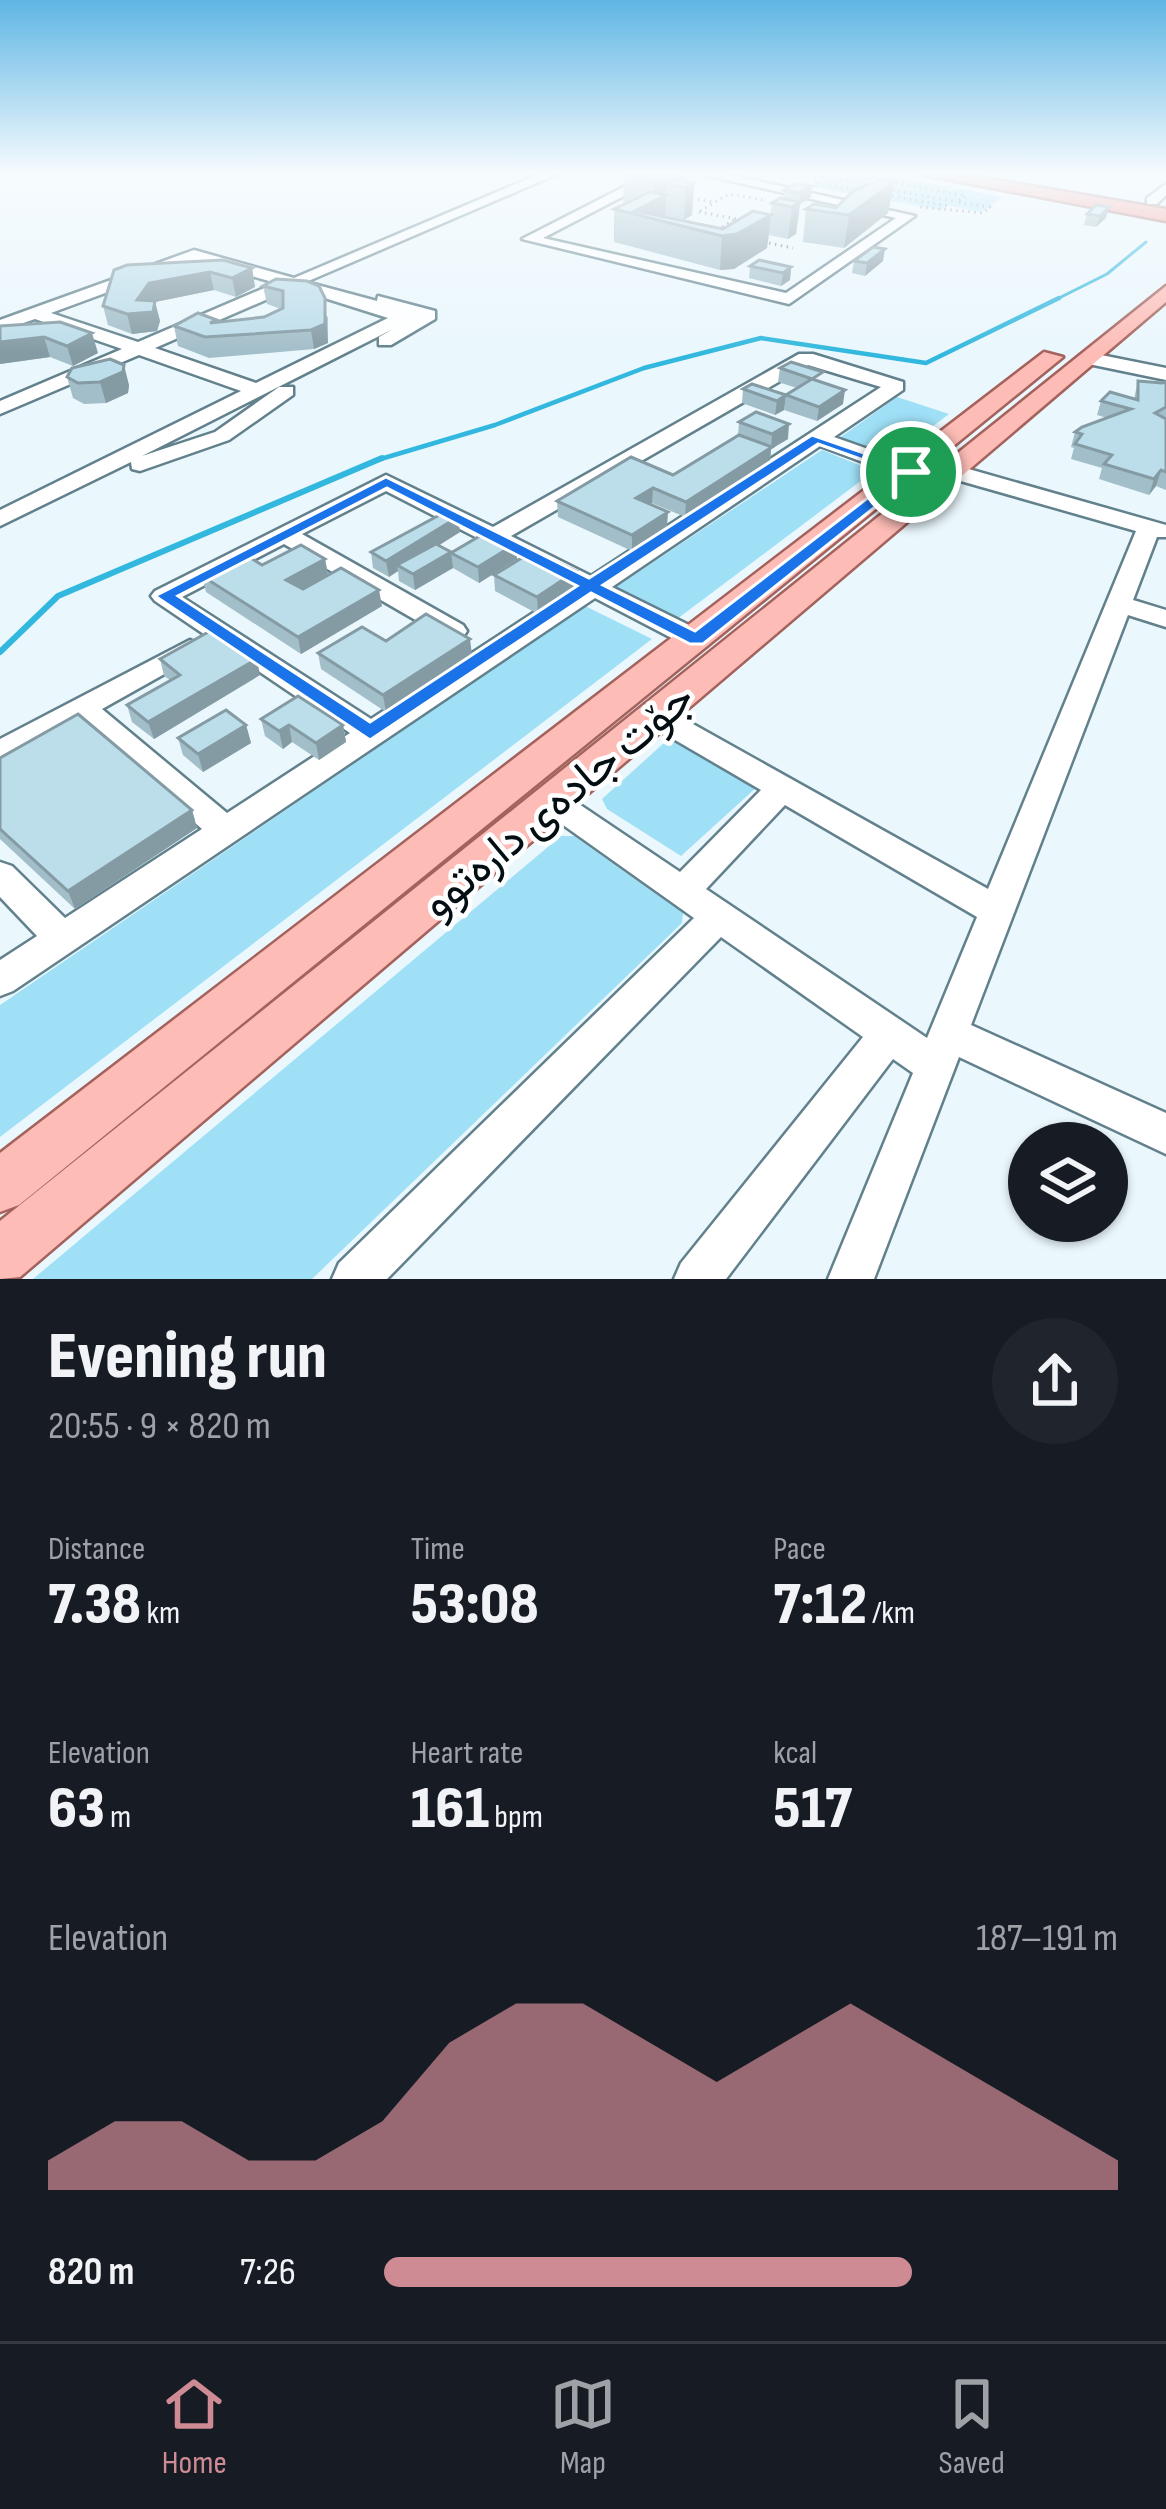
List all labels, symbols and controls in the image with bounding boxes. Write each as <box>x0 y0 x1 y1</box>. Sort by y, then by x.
pin <box>860 421 962 523</box>
icon: arrive <box>878 439 944 505</box>
street label: جۆت جادەی دارەتوو <box>411 671 706 931</box>
map controls <box>1008 1122 1128 1242</box>
button: layers <box>1008 1122 1128 1242</box>
text: Evening run <box>48 1318 327 1397</box>
button: share <box>992 1318 1118 1444</box>
text: 20:55 · 9 × 820 m <box>48 1403 271 1450</box>
text: Distance <box>48 1529 145 1569</box>
text: Time <box>411 1529 465 1569</box>
text: Pace <box>773 1529 826 1569</box>
text: 7.38 <box>48 1569 141 1641</box>
text: 53:08 <box>411 1569 539 1641</box>
text: 7:12 <box>773 1569 867 1641</box>
text: km <box>141 1593 180 1633</box>
text: /km <box>867 1593 915 1633</box>
text: Elevation <box>48 1733 150 1773</box>
text: Heart rate <box>411 1733 523 1773</box>
text: kcal <box>773 1733 817 1773</box>
text: 63 <box>48 1773 105 1845</box>
text: 161 <box>411 1773 489 1845</box>
text: 517 <box>773 1773 852 1845</box>
text: m <box>105 1797 131 1837</box>
text: bpm <box>489 1797 543 1837</box>
text: Elevation <box>48 1915 168 1962</box>
text: 187–191 m <box>976 1915 1118 1962</box>
text: 820 m <box>48 2249 134 2296</box>
text: 7:26 <box>240 2249 296 2296</box>
tab: Home <box>161 2371 227 2483</box>
tab: Map <box>550 2371 616 2483</box>
tab: Saved <box>939 2371 1005 2483</box>

